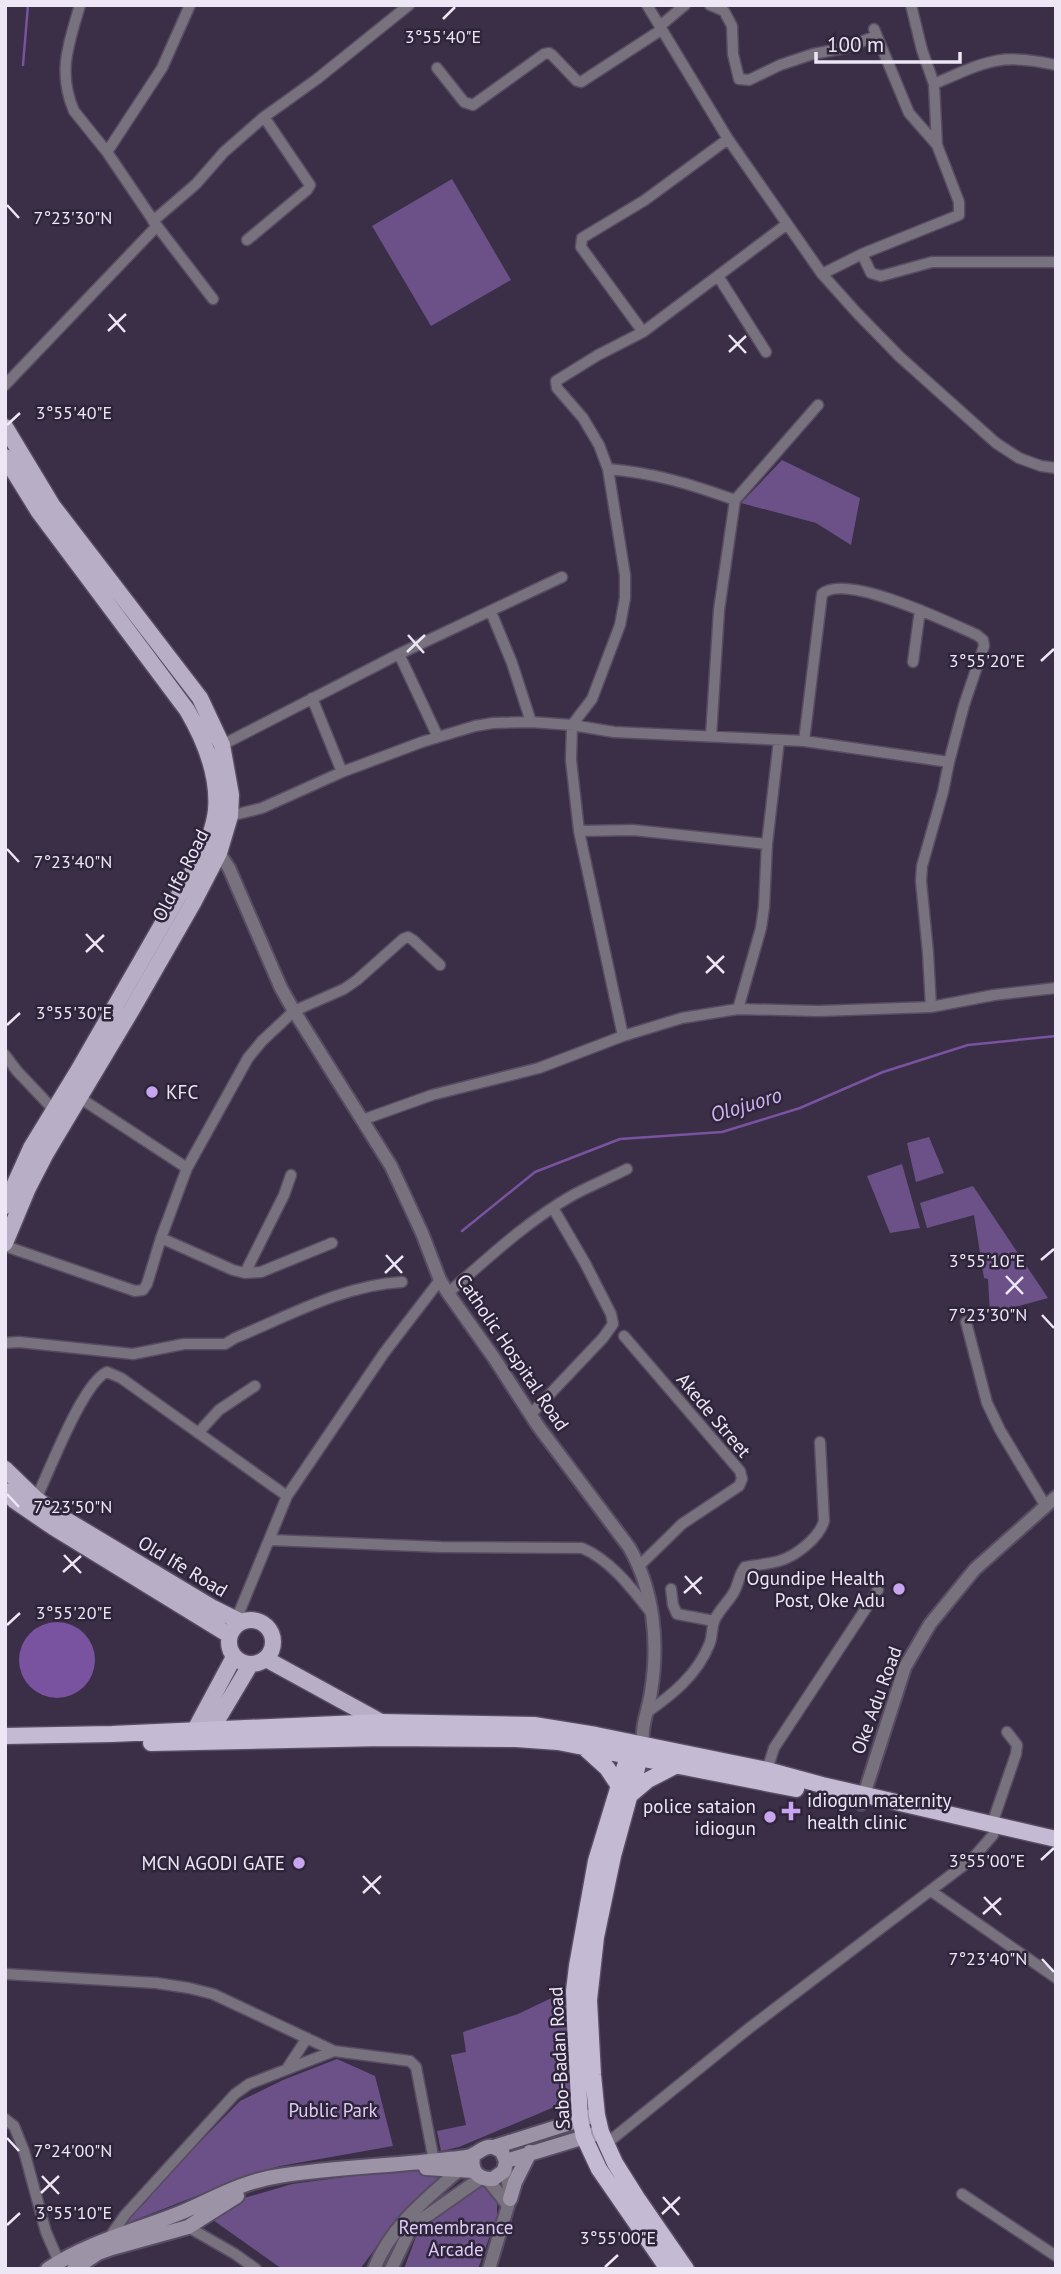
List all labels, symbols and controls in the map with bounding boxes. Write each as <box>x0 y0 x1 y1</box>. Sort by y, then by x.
scale bar <box>816 21 960 65</box>
text: 3°55'40"E <box>405 25 481 48</box>
text: 100 m <box>827 31 884 58</box>
text: 7°23'30"N <box>34 206 112 229</box>
text: 3°55'40"E <box>36 401 112 424</box>
text: 3°55'20"E <box>949 649 1025 672</box>
street label: Old Ife Road <box>147 825 213 925</box>
text: 7°23'40"N <box>34 850 112 873</box>
text: 3°55'30"E <box>36 1001 112 1024</box>
place label: KFC <box>166 1080 198 1104</box>
water label: Olojuoro <box>707 1081 785 1128</box>
marker: KFC <box>144 1084 160 1100</box>
text: 3°55'10"E <box>949 1249 1025 1272</box>
street label: Catholic Hospital Road <box>452 1269 574 1435</box>
text: 7°23'30"N <box>949 1303 1027 1326</box>
street label: Akede Street <box>672 1368 757 1463</box>
text: 7°23'50"N <box>34 1495 112 1518</box>
street label: Old Ife Road <box>134 1530 232 1602</box>
place label: Ogundipe Health Post, Oke Adu <box>747 1566 885 1612</box>
marker: Ogundipe Health Post, Oke Adu <box>891 1581 907 1597</box>
text: 3°55'20"E <box>36 1601 112 1624</box>
street label: Oke Adu Road <box>845 1643 907 1757</box>
place label: idiogun maternity health clinic <box>807 1788 952 1834</box>
place label: police sataion idiogun <box>643 1794 756 1840</box>
marker: idiogun maternity health clinic <box>781 1801 801 1821</box>
marker: police sataion idiogun <box>762 1809 778 1825</box>
text: 3°55'00"E <box>949 1849 1025 1872</box>
place label: MCN AGODI GATE <box>141 1851 285 1875</box>
marker: MCN AGODI GATE <box>291 1855 307 1871</box>
text: 7°23'40"N <box>949 1947 1027 1970</box>
street label: Sabo-Badan Road <box>543 1986 575 2130</box>
park label: Public Park <box>288 2098 378 2122</box>
text: 7°24'00"N <box>34 2139 112 2162</box>
text: 3°55'10"E <box>36 2201 112 2224</box>
park label: Remembrance Arcade <box>399 2215 513 2261</box>
text: 3°55'00"E <box>580 2226 656 2249</box>

